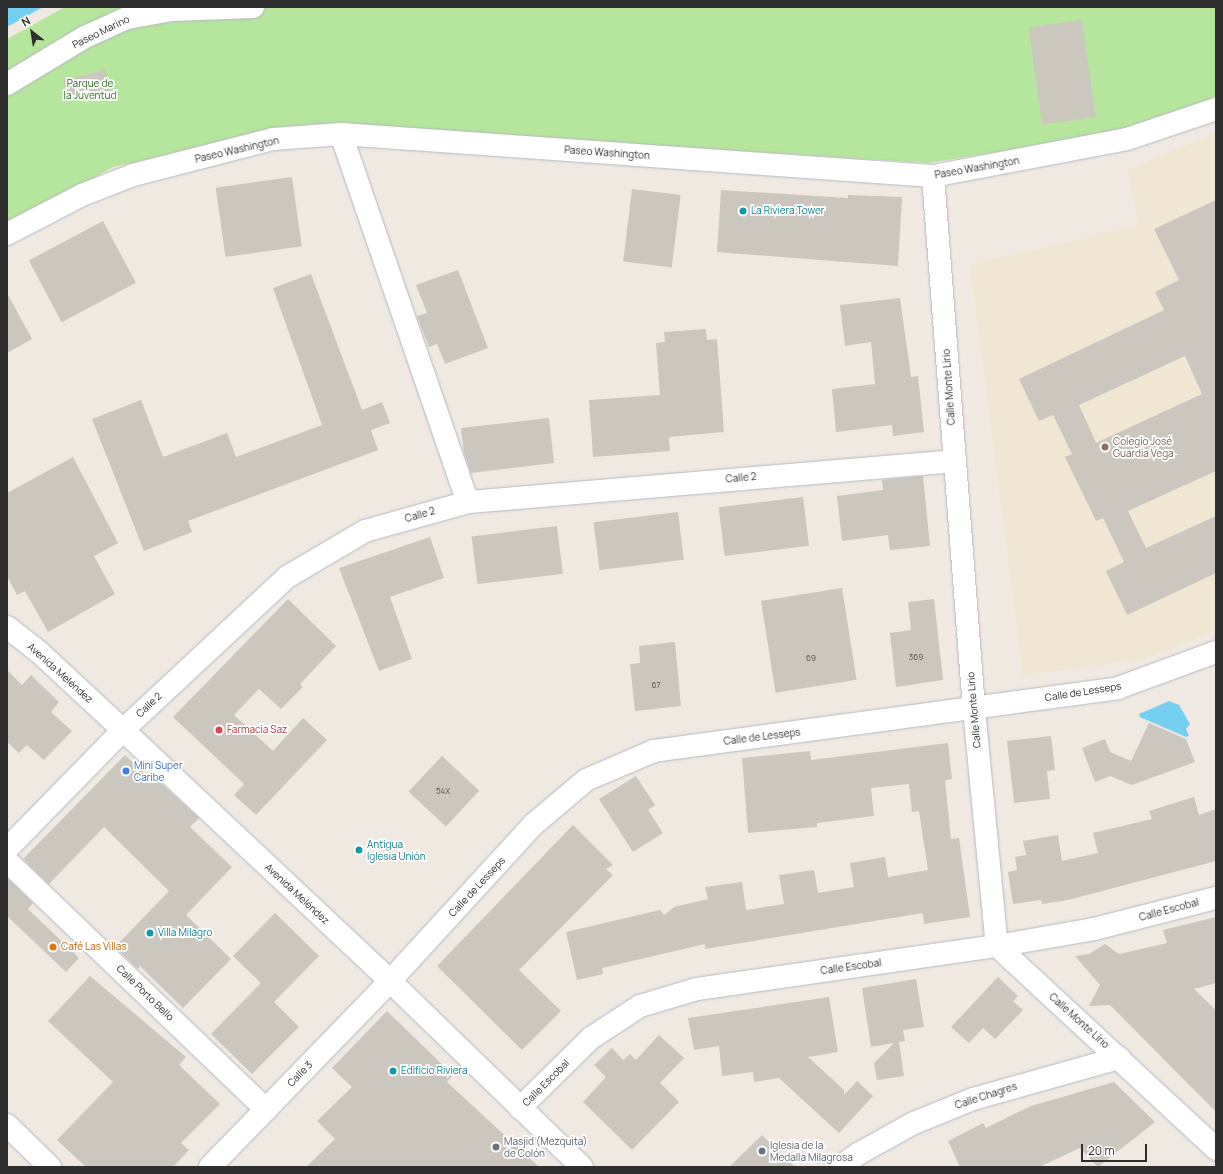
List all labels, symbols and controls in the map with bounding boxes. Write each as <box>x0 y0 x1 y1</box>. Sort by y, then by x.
north arrow <box>12 12 52 52</box>
text: N <box>19 13 33 30</box>
street label: Paseo Marino <box>70 13 132 51</box>
park label: Parque de la Juventud <box>64 77 116 100</box>
street label: Paseo Washington <box>194 134 280 166</box>
street label: Paseo Washington <box>564 144 650 162</box>
street label: Paseo Washington <box>934 155 1020 181</box>
place label: La Riviera Tower <box>751 205 824 217</box>
marker: La Riviera Tower <box>738 206 748 216</box>
street label: Calle Monte Lirio <box>940 348 958 426</box>
place label: Colegio José Guardia Vega <box>1113 435 1174 458</box>
marker: Colegio José Guardia Vega <box>1100 442 1110 452</box>
street label: Calle 2 <box>725 471 757 485</box>
street label: Calle 2 <box>403 505 437 525</box>
street label: Avenida Meléndez <box>25 641 95 705</box>
house number: 369 <box>909 652 923 662</box>
house number: 69 <box>806 653 816 663</box>
street label: Calle Monte Lirio <box>965 671 983 749</box>
house number: 67 <box>652 680 660 690</box>
street label: Calle de Lesseps <box>1044 680 1122 704</box>
street label: Calle 2 <box>134 690 164 720</box>
place label: Farmacia Saz <box>227 724 287 736</box>
marker: Farmacia Saz <box>214 725 224 735</box>
street label: Calle de Lesseps <box>723 726 801 748</box>
place label: Mini Super Caribe <box>134 759 182 782</box>
marker: Mini Super Caribe <box>121 766 131 776</box>
house number: 54X <box>436 786 450 796</box>
place label: Antigua Iglesia Unión <box>367 838 426 862</box>
marker: Antigua Iglesia Unión <box>354 845 364 855</box>
street label: Calle de Lesseps <box>446 855 508 919</box>
street label: Avenida Meléndez <box>262 861 332 927</box>
street label: Calle Escobal <box>1138 896 1200 924</box>
place label: Villa Milagro <box>158 927 212 939</box>
marker: Villa Milagro <box>145 928 155 938</box>
place label: Café Las Villas <box>61 941 127 953</box>
marker: Café Las Villas <box>48 942 58 952</box>
street label: Calle Escobal <box>820 957 882 977</box>
street label: Calle Porto Bello <box>114 963 176 1023</box>
street label: Calle Monte Lirio <box>1047 991 1111 1051</box>
street label: Calle Escobal <box>520 1057 572 1109</box>
street label: Calle 3 <box>285 1059 315 1089</box>
place label: Edificio Riviera <box>401 1065 467 1077</box>
marker: Edificio Riviera <box>388 1066 398 1076</box>
street label: Calle Chagres <box>954 1080 1018 1112</box>
place label: Masjid (Mezquita) de Colón <box>504 1135 587 1158</box>
scale bar <box>1083 1136 1149 1162</box>
place label: Iglesia de la Medalla Milagrosa <box>770 1139 853 1162</box>
marker: Masjid (Mezquita) de Colón <box>491 1142 501 1152</box>
text: 20 m <box>1088 1142 1115 1159</box>
marker: Iglesia de la Medalla Milagrosa <box>757 1146 767 1156</box>

